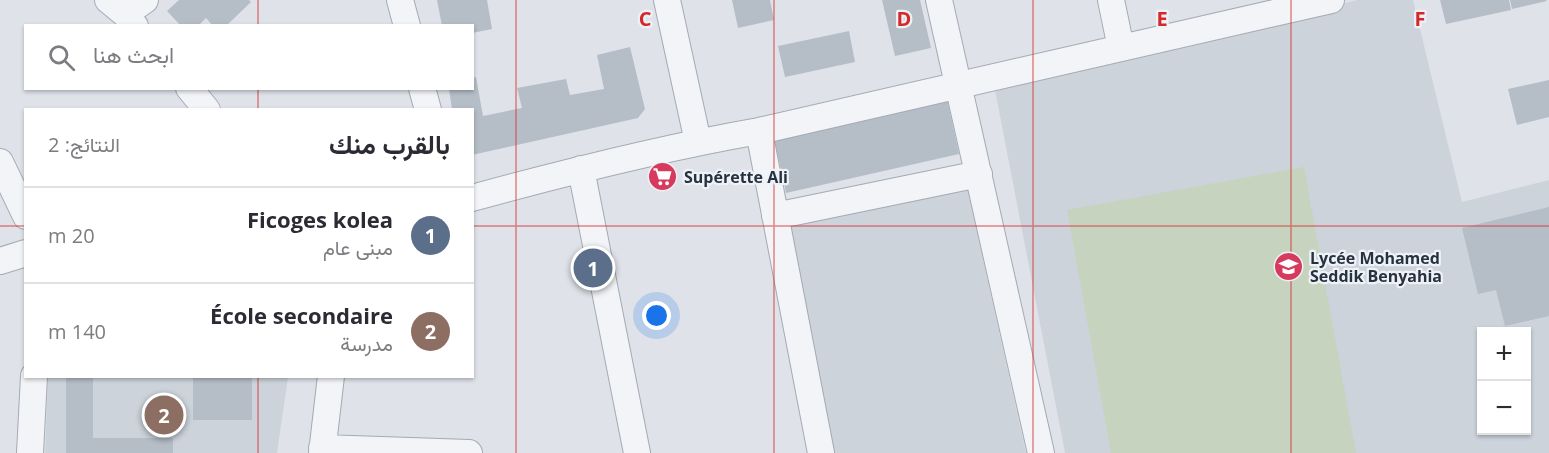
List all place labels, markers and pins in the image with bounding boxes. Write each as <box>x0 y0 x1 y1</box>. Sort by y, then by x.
supermarket icon: Supérette Ali <box>647 161 679 193</box>
place label: Supérette Ali <box>684 166 788 188</box>
pin: 1 <box>574 246 612 290</box>
place label: Lycée Mohamed Seddik Benyahia <box>1310 247 1442 287</box>
school or university icon: Lycée Mohamed Seddik Benyahia <box>1273 251 1305 283</box>
pin: 2 <box>144 392 184 438</box>

